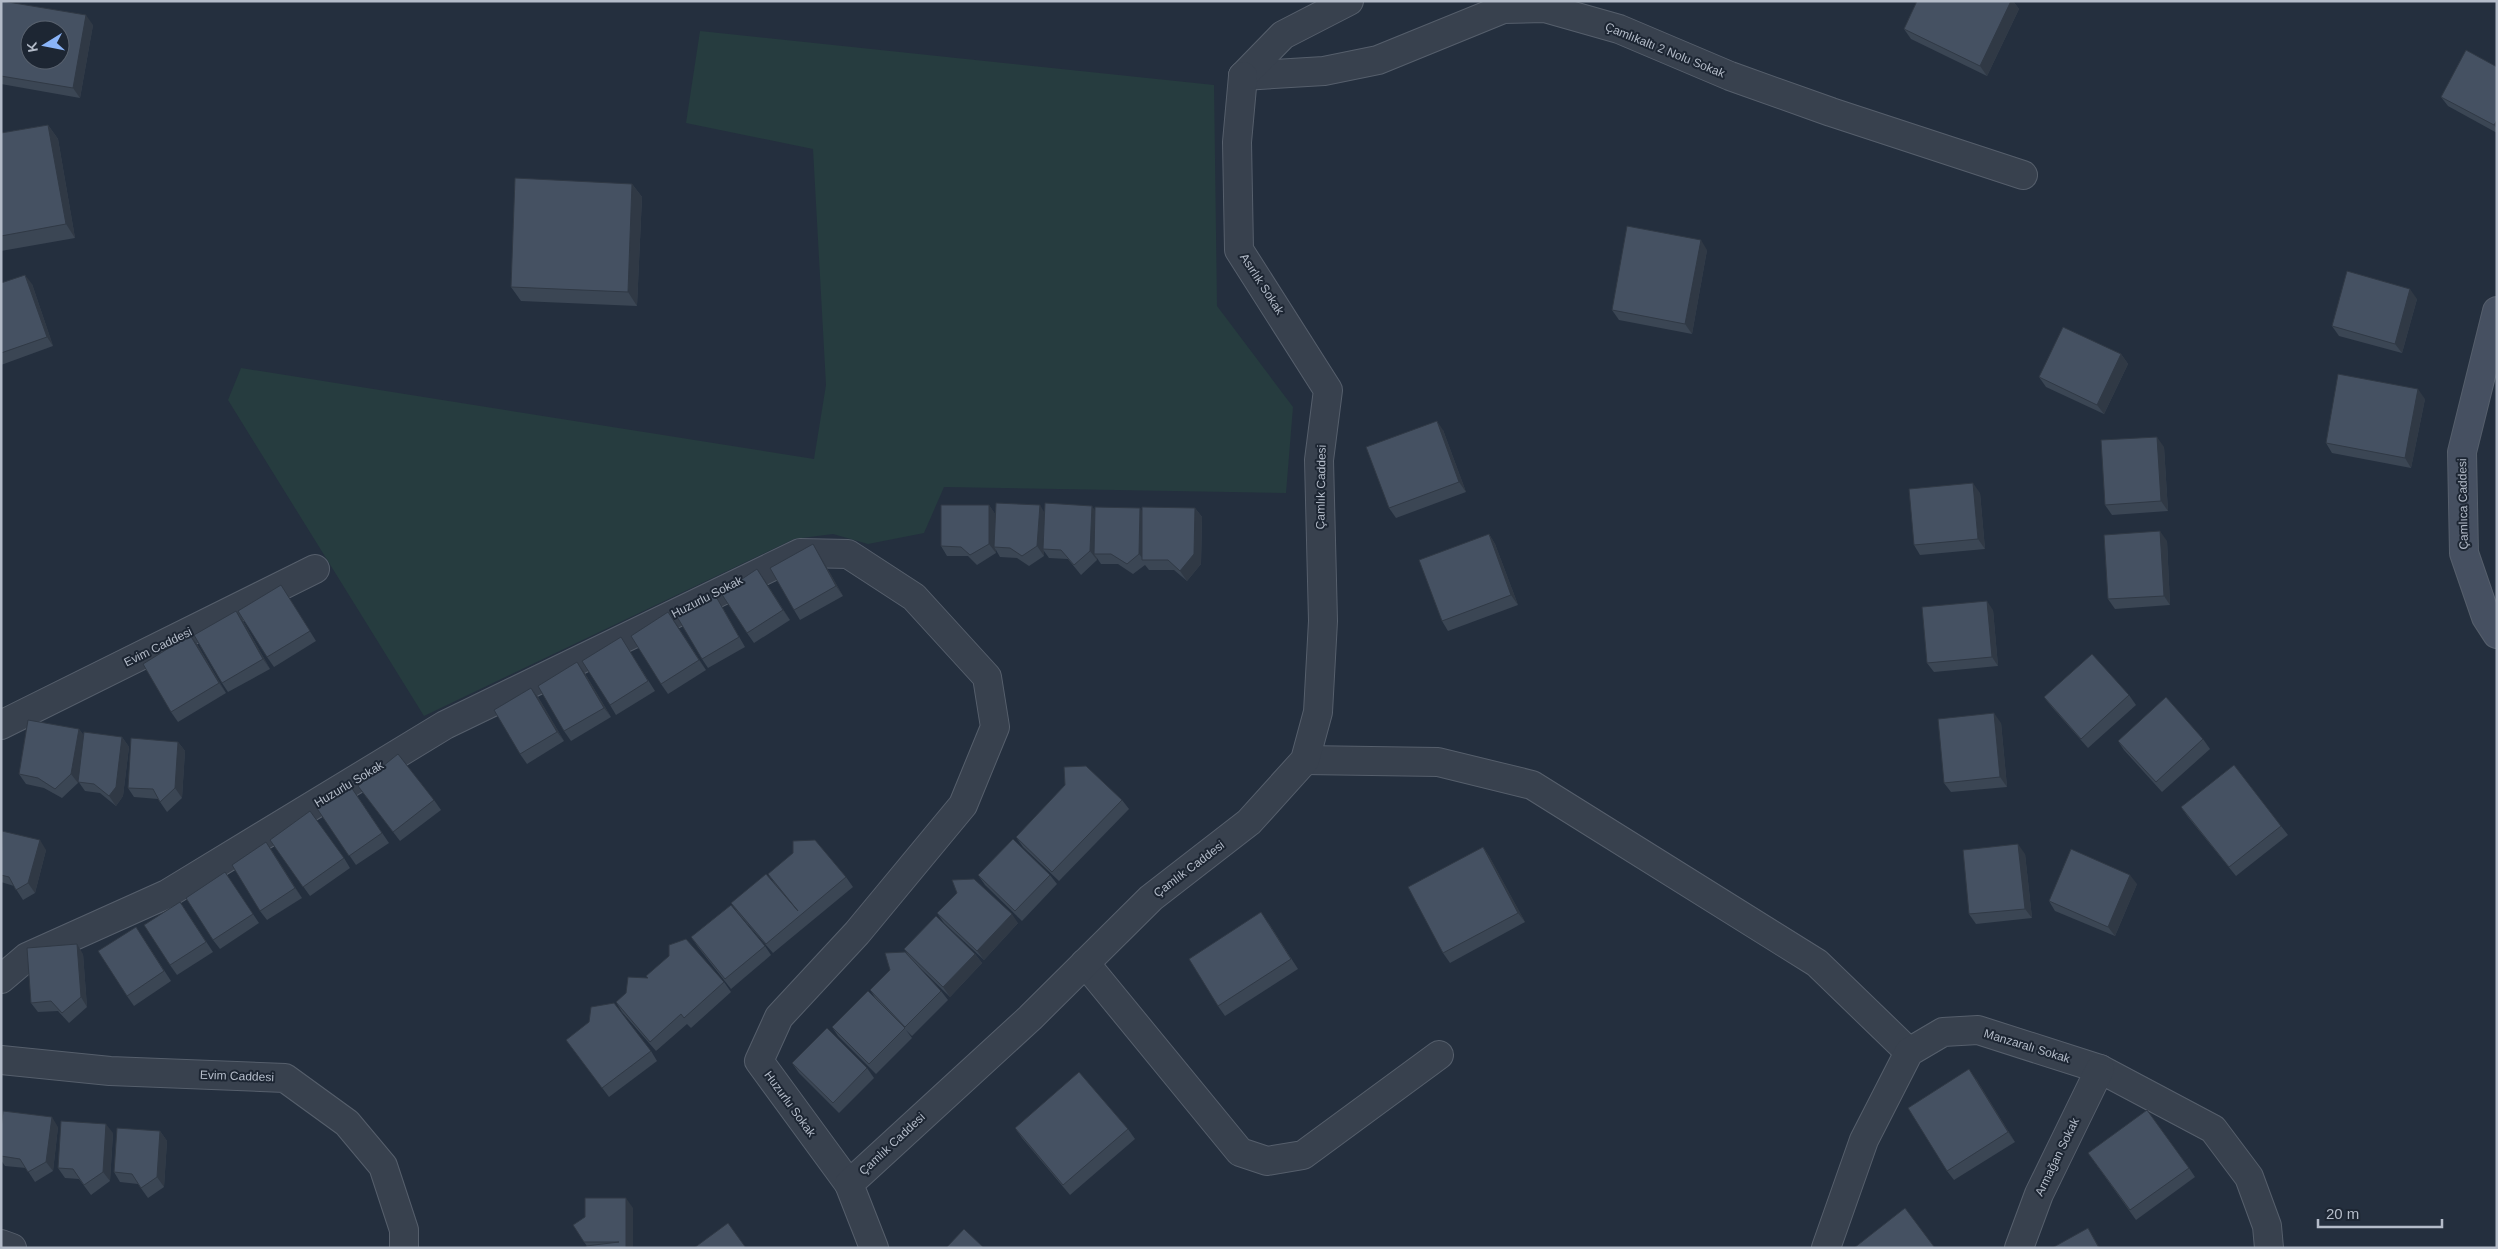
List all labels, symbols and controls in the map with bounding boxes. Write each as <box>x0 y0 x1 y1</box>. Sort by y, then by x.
north arrow <box>20 20 70 70</box>
street label: Çamlıkaltı 2 Nolu Sokak <box>1603 20 1728 81</box>
text: K <box>23 41 41 54</box>
street label: Asırlık Sokak <box>1237 251 1287 318</box>
street label: Çamlık Caddesi <box>1313 445 1329 529</box>
street label: Çamlıca Caddesi <box>2455 458 2471 550</box>
street label: Huzurlu Sokak <box>669 573 746 621</box>
street label: Evim Caddesi <box>122 624 194 670</box>
street label: Huzurlu Sokak <box>312 757 387 810</box>
street label: Çamlık Caddesi <box>1151 838 1227 900</box>
street label: Manzaralı Sokak <box>1982 1026 2073 1066</box>
street label: Evim Caddesi <box>200 1068 274 1084</box>
street label: Huzurlu Sokak <box>761 1068 819 1140</box>
street label: Çamlık Caddesi <box>856 1110 928 1178</box>
street label: Armağan Sokak <box>2032 1115 2082 1198</box>
scale bar <box>2318 1196 2442 1228</box>
text: 20 m <box>2326 1205 2359 1222</box>

